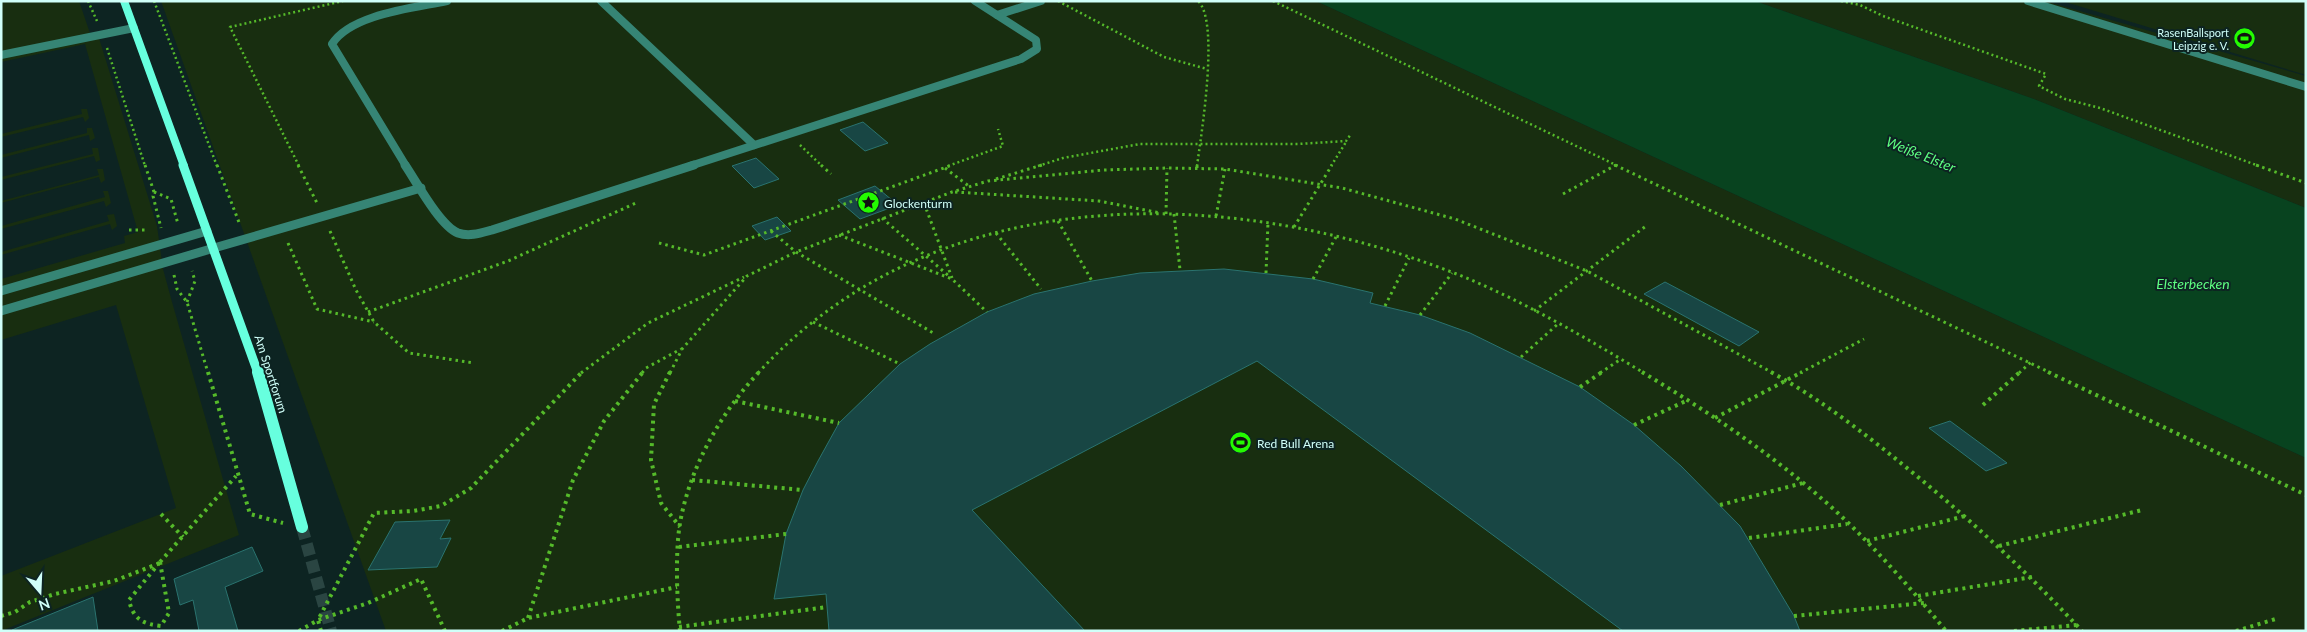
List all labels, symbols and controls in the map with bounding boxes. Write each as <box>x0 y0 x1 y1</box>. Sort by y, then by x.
place label: RasenBallsport Leipzig e. V. <box>2157 26 2229 52</box>
sports icon: RasenBallsport Leipzig e. V. <box>2233 26 2257 50</box>
water label: Weiße Elster <box>1884 132 1958 176</box>
place icon: Glockenturm <box>856 191 880 215</box>
place label: Glockenturm <box>884 196 952 211</box>
water label: Elsterbecken <box>2156 275 2230 292</box>
street label: Am Sportforum <box>251 333 291 415</box>
sports icon: Red Bull Arena <box>1229 431 1253 455</box>
place label: Red Bull Arena <box>1257 436 1334 451</box>
north arrow <box>15 567 65 617</box>
text: N <box>37 595 52 615</box>

